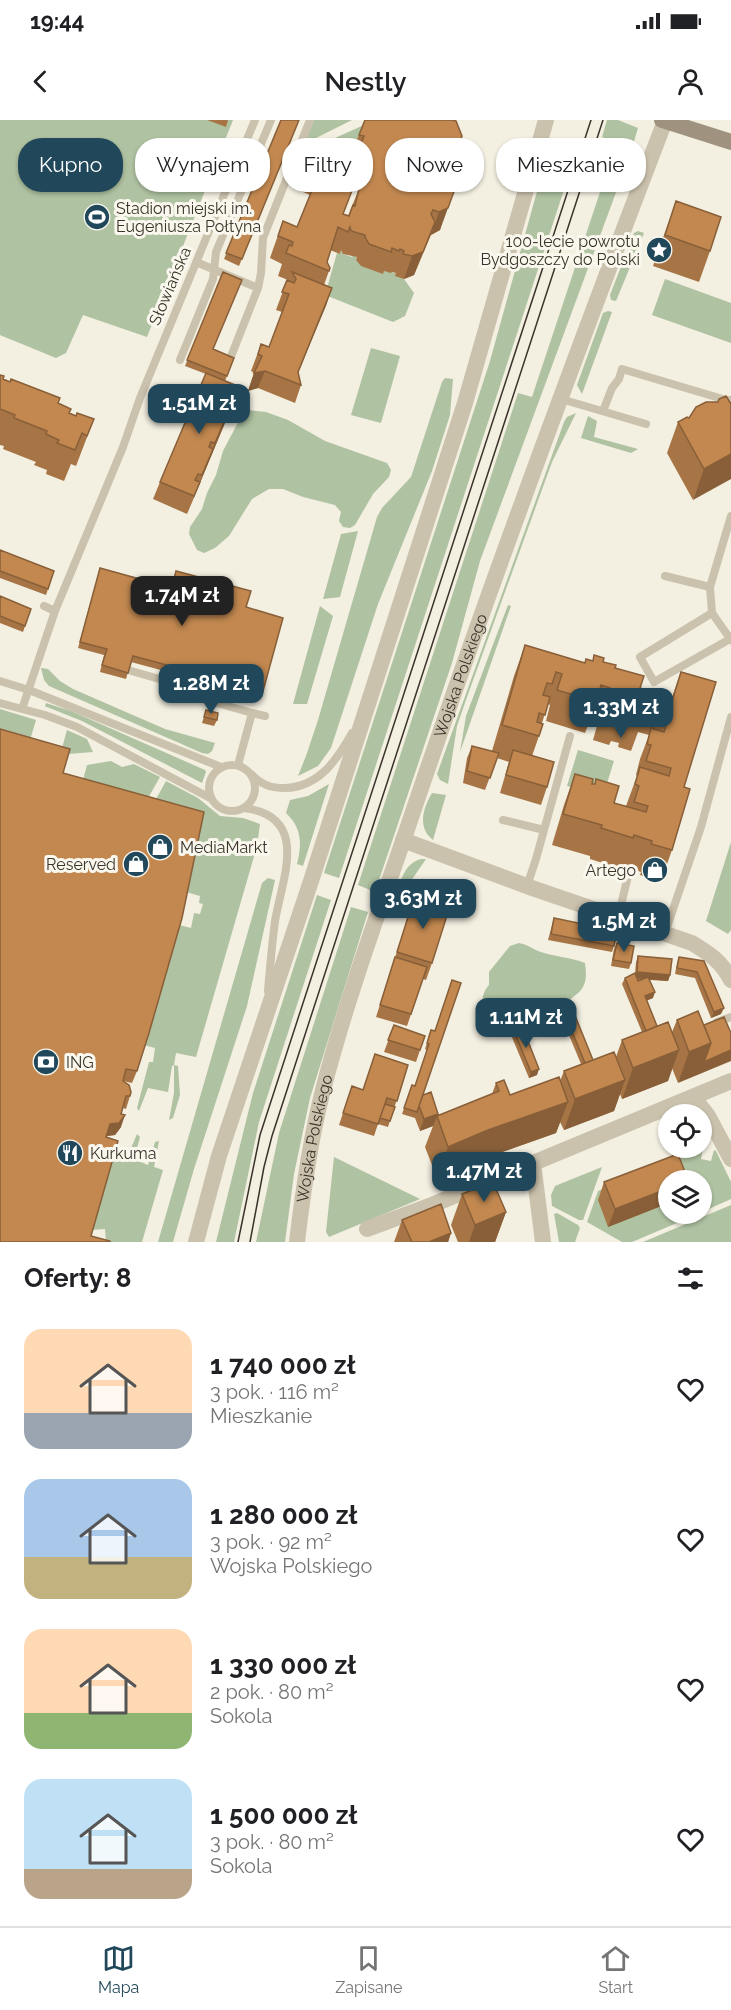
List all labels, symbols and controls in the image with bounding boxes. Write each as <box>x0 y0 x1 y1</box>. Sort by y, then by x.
text: 19:44 <box>30 8 84 34</box>
icon: back <box>24 65 57 98</box>
icon: person <box>674 65 707 98</box>
text: Nestly <box>325 66 406 97</box>
chip: Kupno <box>18 138 123 192</box>
chip: Wynajem <box>135 138 270 192</box>
chip: Filtry <box>282 138 373 192</box>
chip: Nowe <box>385 138 484 192</box>
chip: Mieszkanie <box>496 138 646 192</box>
place label: Stadion miejski im. Eugeniusza Połtyna <box>116 199 261 236</box>
sports icon: Stadion miejski im. Eugeniusza Połtyna <box>82 202 112 232</box>
place label: 100-lecie powrotu Bydgoszczy do Polski <box>480 232 640 269</box>
place icon: 100-lecie powrotu Bydgoszczy do Polski <box>644 235 674 265</box>
street label: Słowiańska <box>145 244 195 328</box>
pin: 1.51M zł <box>137 384 261 435</box>
text: 1.51M zł <box>162 391 236 415</box>
pin: 1.74M zł <box>120 576 244 627</box>
text: 1.74M zł <box>145 583 219 607</box>
street label: Wojska Polskiego <box>430 611 491 740</box>
pin: 1.28M zł <box>149 664 273 715</box>
text: 1.28M zł <box>173 671 249 695</box>
pin: 1.33M zł <box>559 688 683 739</box>
text: 1.33M zł <box>583 695 659 719</box>
shop icon: MediaMarkt <box>145 832 175 862</box>
place label: MediaMarkt <box>180 838 268 857</box>
shop icon: Reserved <box>121 849 151 879</box>
place label: Reserved <box>46 855 116 874</box>
shop icon: Artego <box>640 855 670 885</box>
place label: Artego <box>586 861 636 880</box>
pin: 3.63M zł <box>361 879 485 930</box>
text: 3.63M zł <box>384 886 462 910</box>
pin: 1.5M zł <box>569 902 679 953</box>
text: 1.5M zł <box>592 909 656 933</box>
pin: 1.11M zł <box>464 998 588 1049</box>
text: 1.11M zł <box>490 1005 562 1029</box>
bank icon: ING <box>31 1047 61 1077</box>
place label: ING <box>66 1053 94 1072</box>
street label: Wojska Polskiego <box>293 1072 336 1204</box>
map controls <box>658 1104 712 1224</box>
button: locate <box>658 1104 712 1158</box>
restaurant icon: Kurkuma <box>55 1138 85 1168</box>
place label: Kurkuma <box>90 1144 157 1163</box>
pin: 1.47M zł <box>422 1152 546 1203</box>
text: 1.47M zł <box>446 1159 522 1183</box>
button: layers <box>658 1170 712 1224</box>
icon: filters <box>674 1262 707 1295</box>
text: Oferty: 8 <box>24 1263 131 1293</box>
text: 1 740 000 zł <box>210 1350 356 1380</box>
icon: home <box>72 1353 144 1425</box>
icon: heart <box>674 1373 707 1406</box>
text: 3 pok. · 116 m² <box>210 1380 339 1404</box>
text: Mieszkanie <box>210 1404 312 1428</box>
text: 1 280 000 zł <box>210 1500 358 1530</box>
icon: home <box>72 1503 144 1575</box>
icon: heart <box>674 1523 707 1556</box>
text: 3 pok. · 92 m² <box>210 1530 332 1554</box>
text: Wojska Polskiego <box>210 1554 372 1578</box>
text: 1 330 000 zł <box>210 1650 356 1680</box>
icon: home <box>72 1653 144 1725</box>
icon: heart <box>674 1673 707 1706</box>
text: 2 pok. · 80 m² <box>210 1680 333 1704</box>
text: Sokola <box>210 1704 272 1728</box>
text: 1 500 000 zł <box>210 1800 358 1830</box>
icon: home <box>72 1803 144 1875</box>
icon: heart <box>674 1823 707 1856</box>
text: 3 pok. · 80 m² <box>210 1830 334 1854</box>
text: Sokola <box>210 1854 272 1878</box>
tab: Mapa <box>98 1942 139 1997</box>
tab: Zapisane <box>335 1942 402 1997</box>
tab: Start <box>598 1942 633 1997</box>

